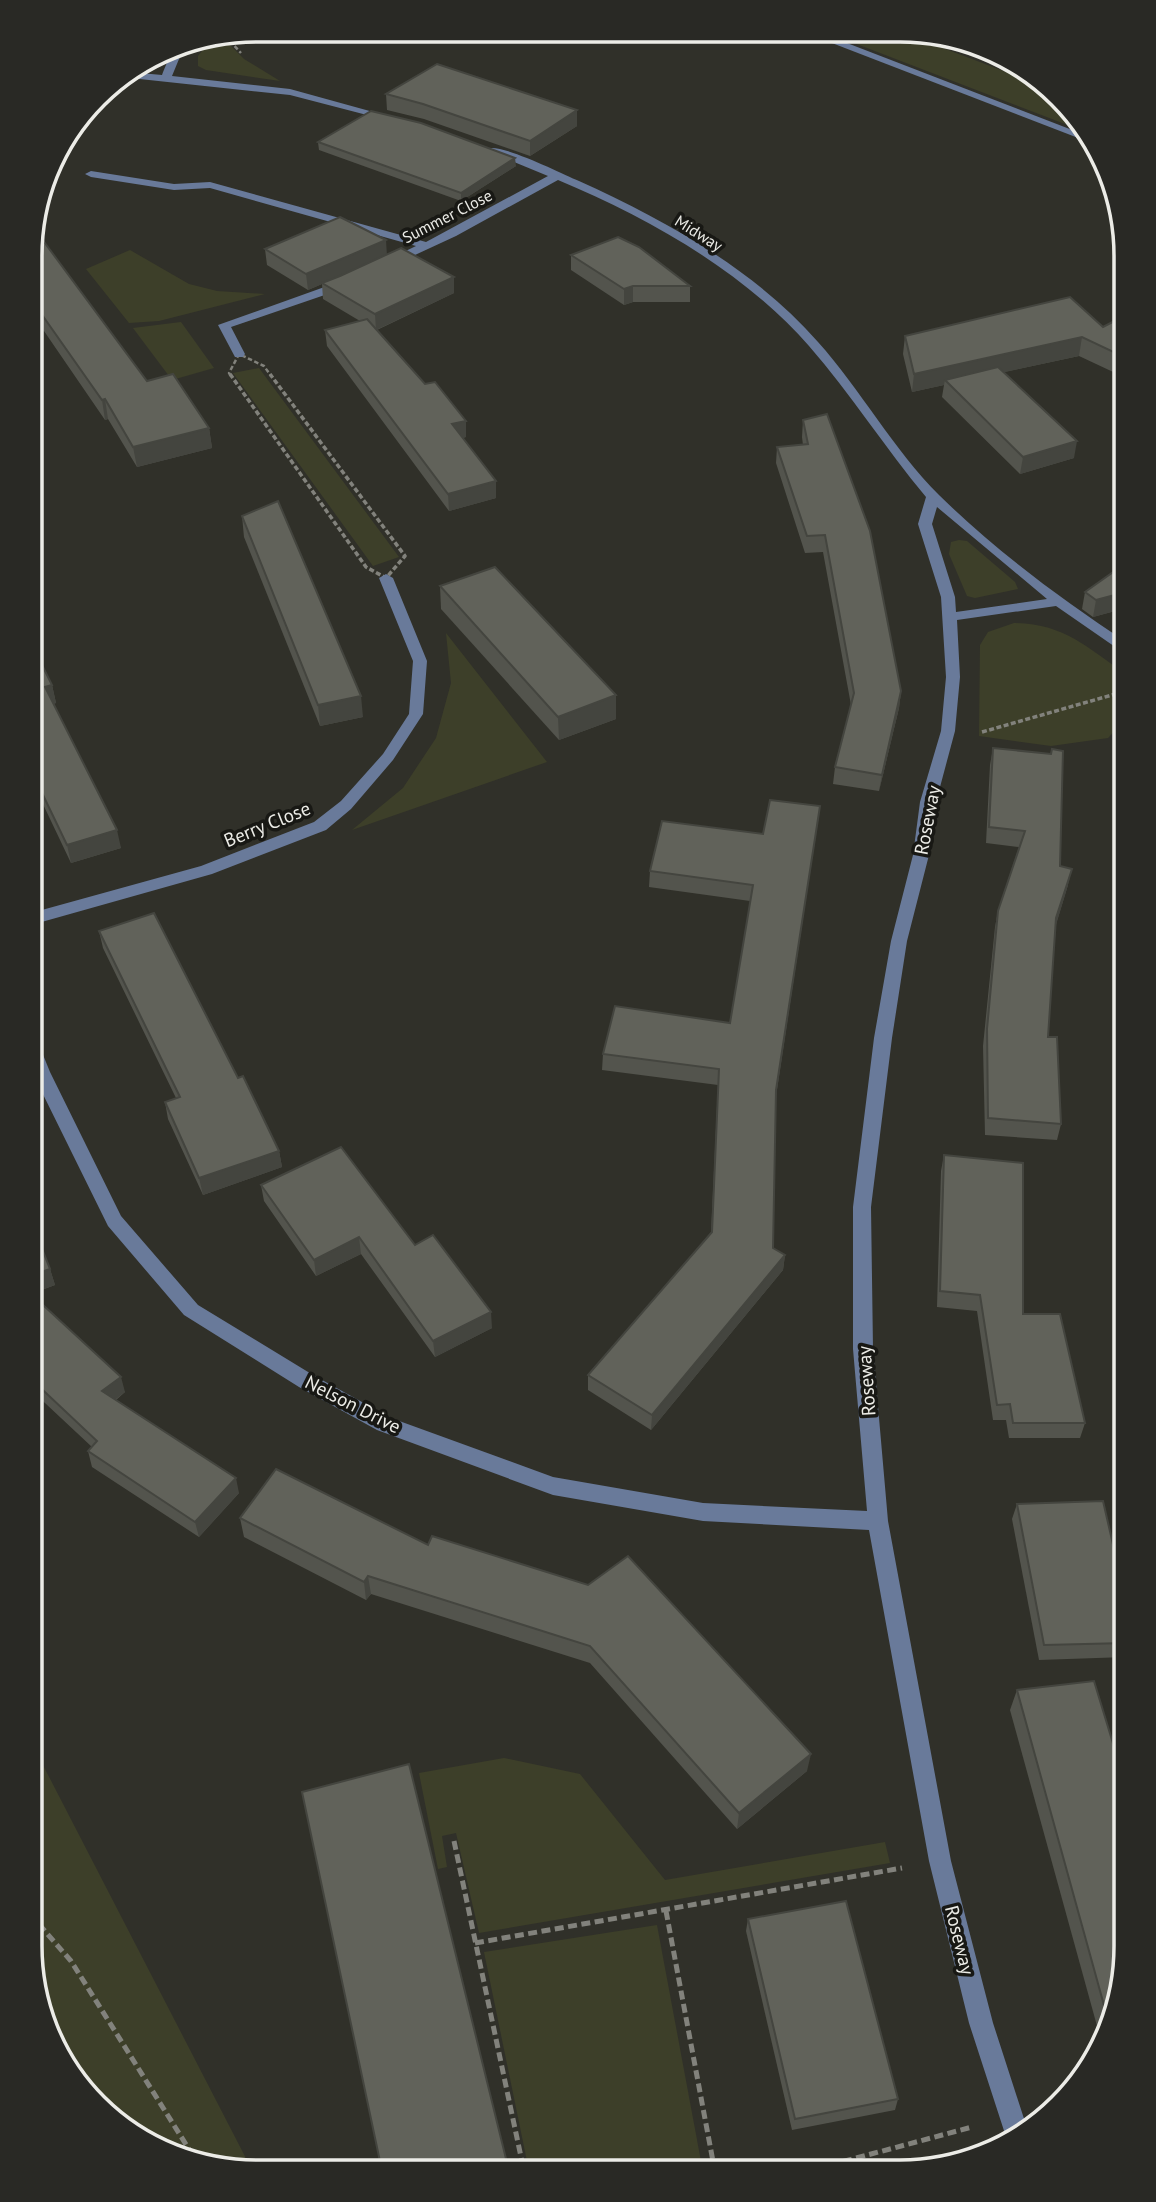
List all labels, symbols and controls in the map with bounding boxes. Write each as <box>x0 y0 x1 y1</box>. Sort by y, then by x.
street label: Summer Close <box>399 185 495 247</box>
street label: Midway <box>671 211 727 256</box>
street label: Roseway <box>909 783 946 857</box>
street label: Berry Close <box>220 796 314 852</box>
street label: Roseway <box>852 1345 880 1417</box>
street label: Nelson Drive <box>301 1370 405 1438</box>
street label: Roseway <box>940 1903 980 1977</box>

